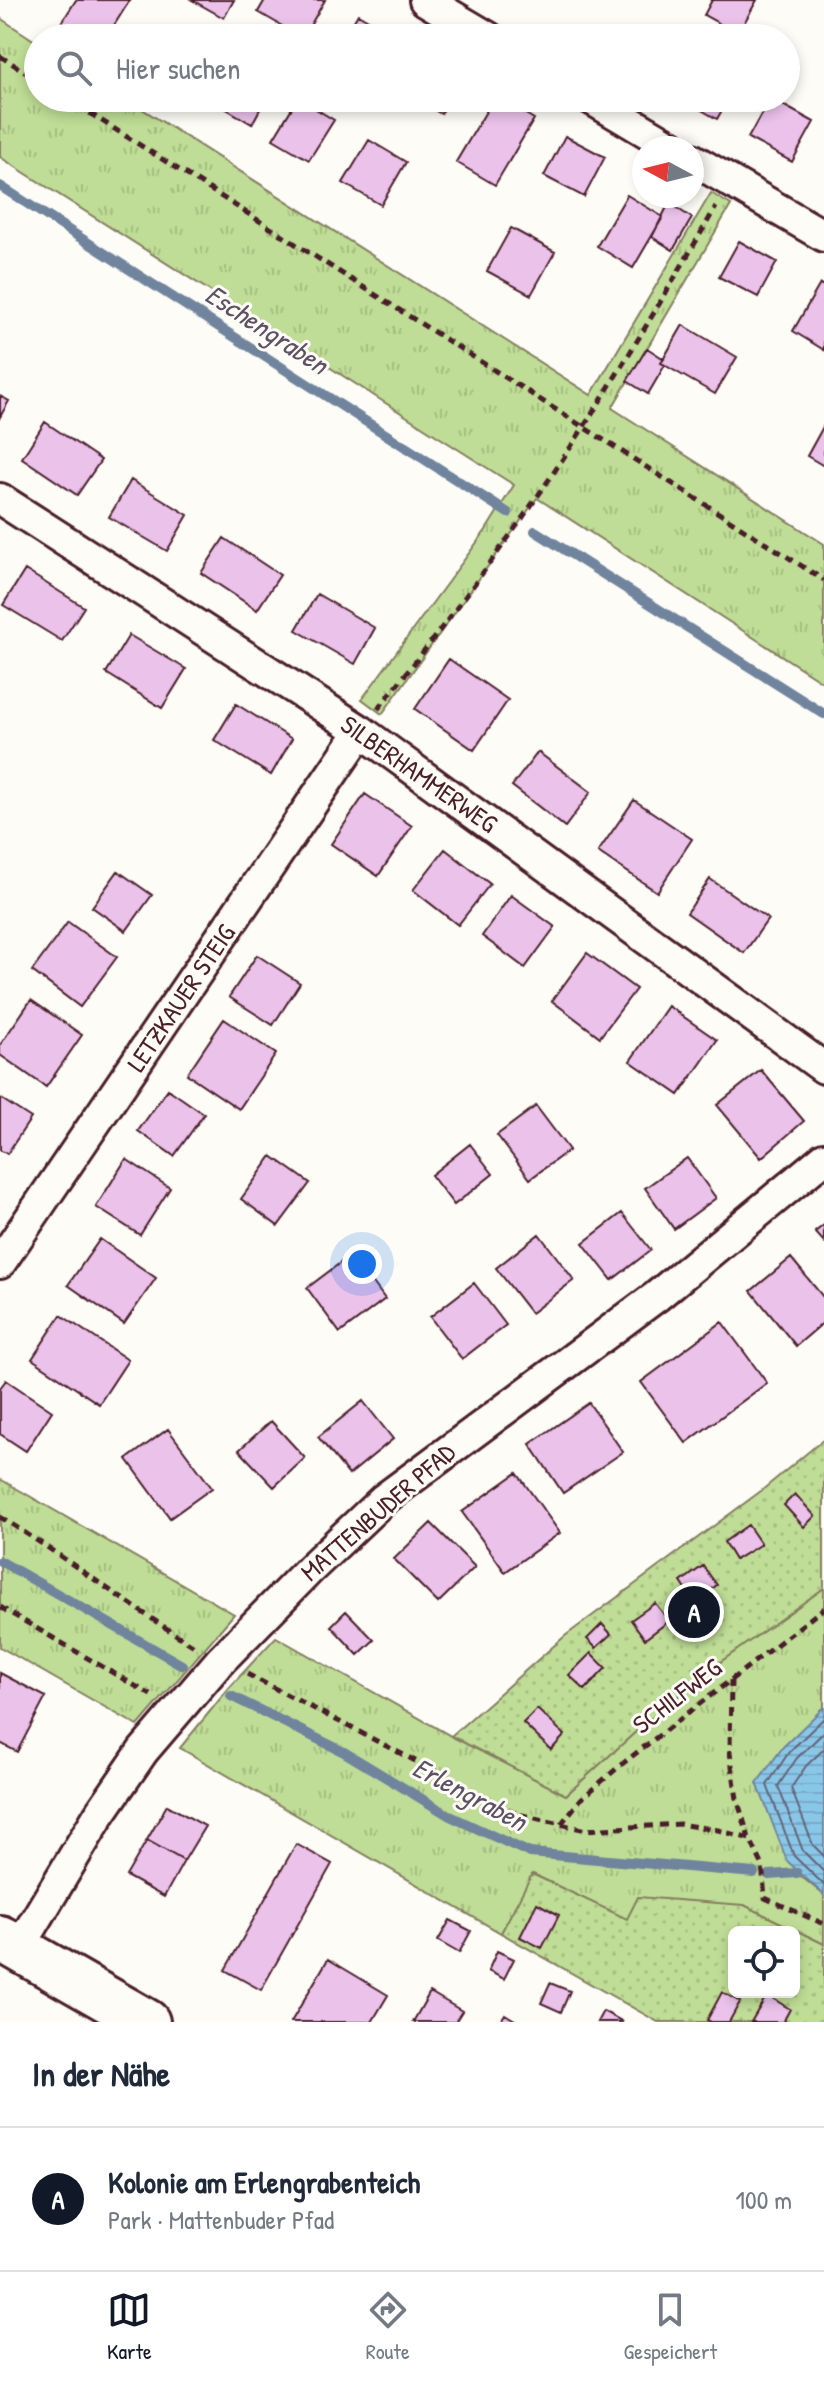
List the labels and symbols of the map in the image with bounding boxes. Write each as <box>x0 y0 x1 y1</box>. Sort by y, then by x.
north arrow <box>632 136 704 208</box>
water label: Eschengraben <box>198 275 338 384</box>
street label: SILBERHAMMERWEG <box>334 707 505 841</box>
street label: LETZKAUER STEIG <box>118 917 243 1078</box>
your location <box>342 1244 382 1284</box>
street label: MATTENBUDER PFAD <box>293 1434 463 1589</box>
pin: A <box>668 1582 720 1642</box>
street label: SCHILFWEG <box>625 1650 729 1741</box>
water label: Erlengraben <box>406 1748 536 1841</box>

